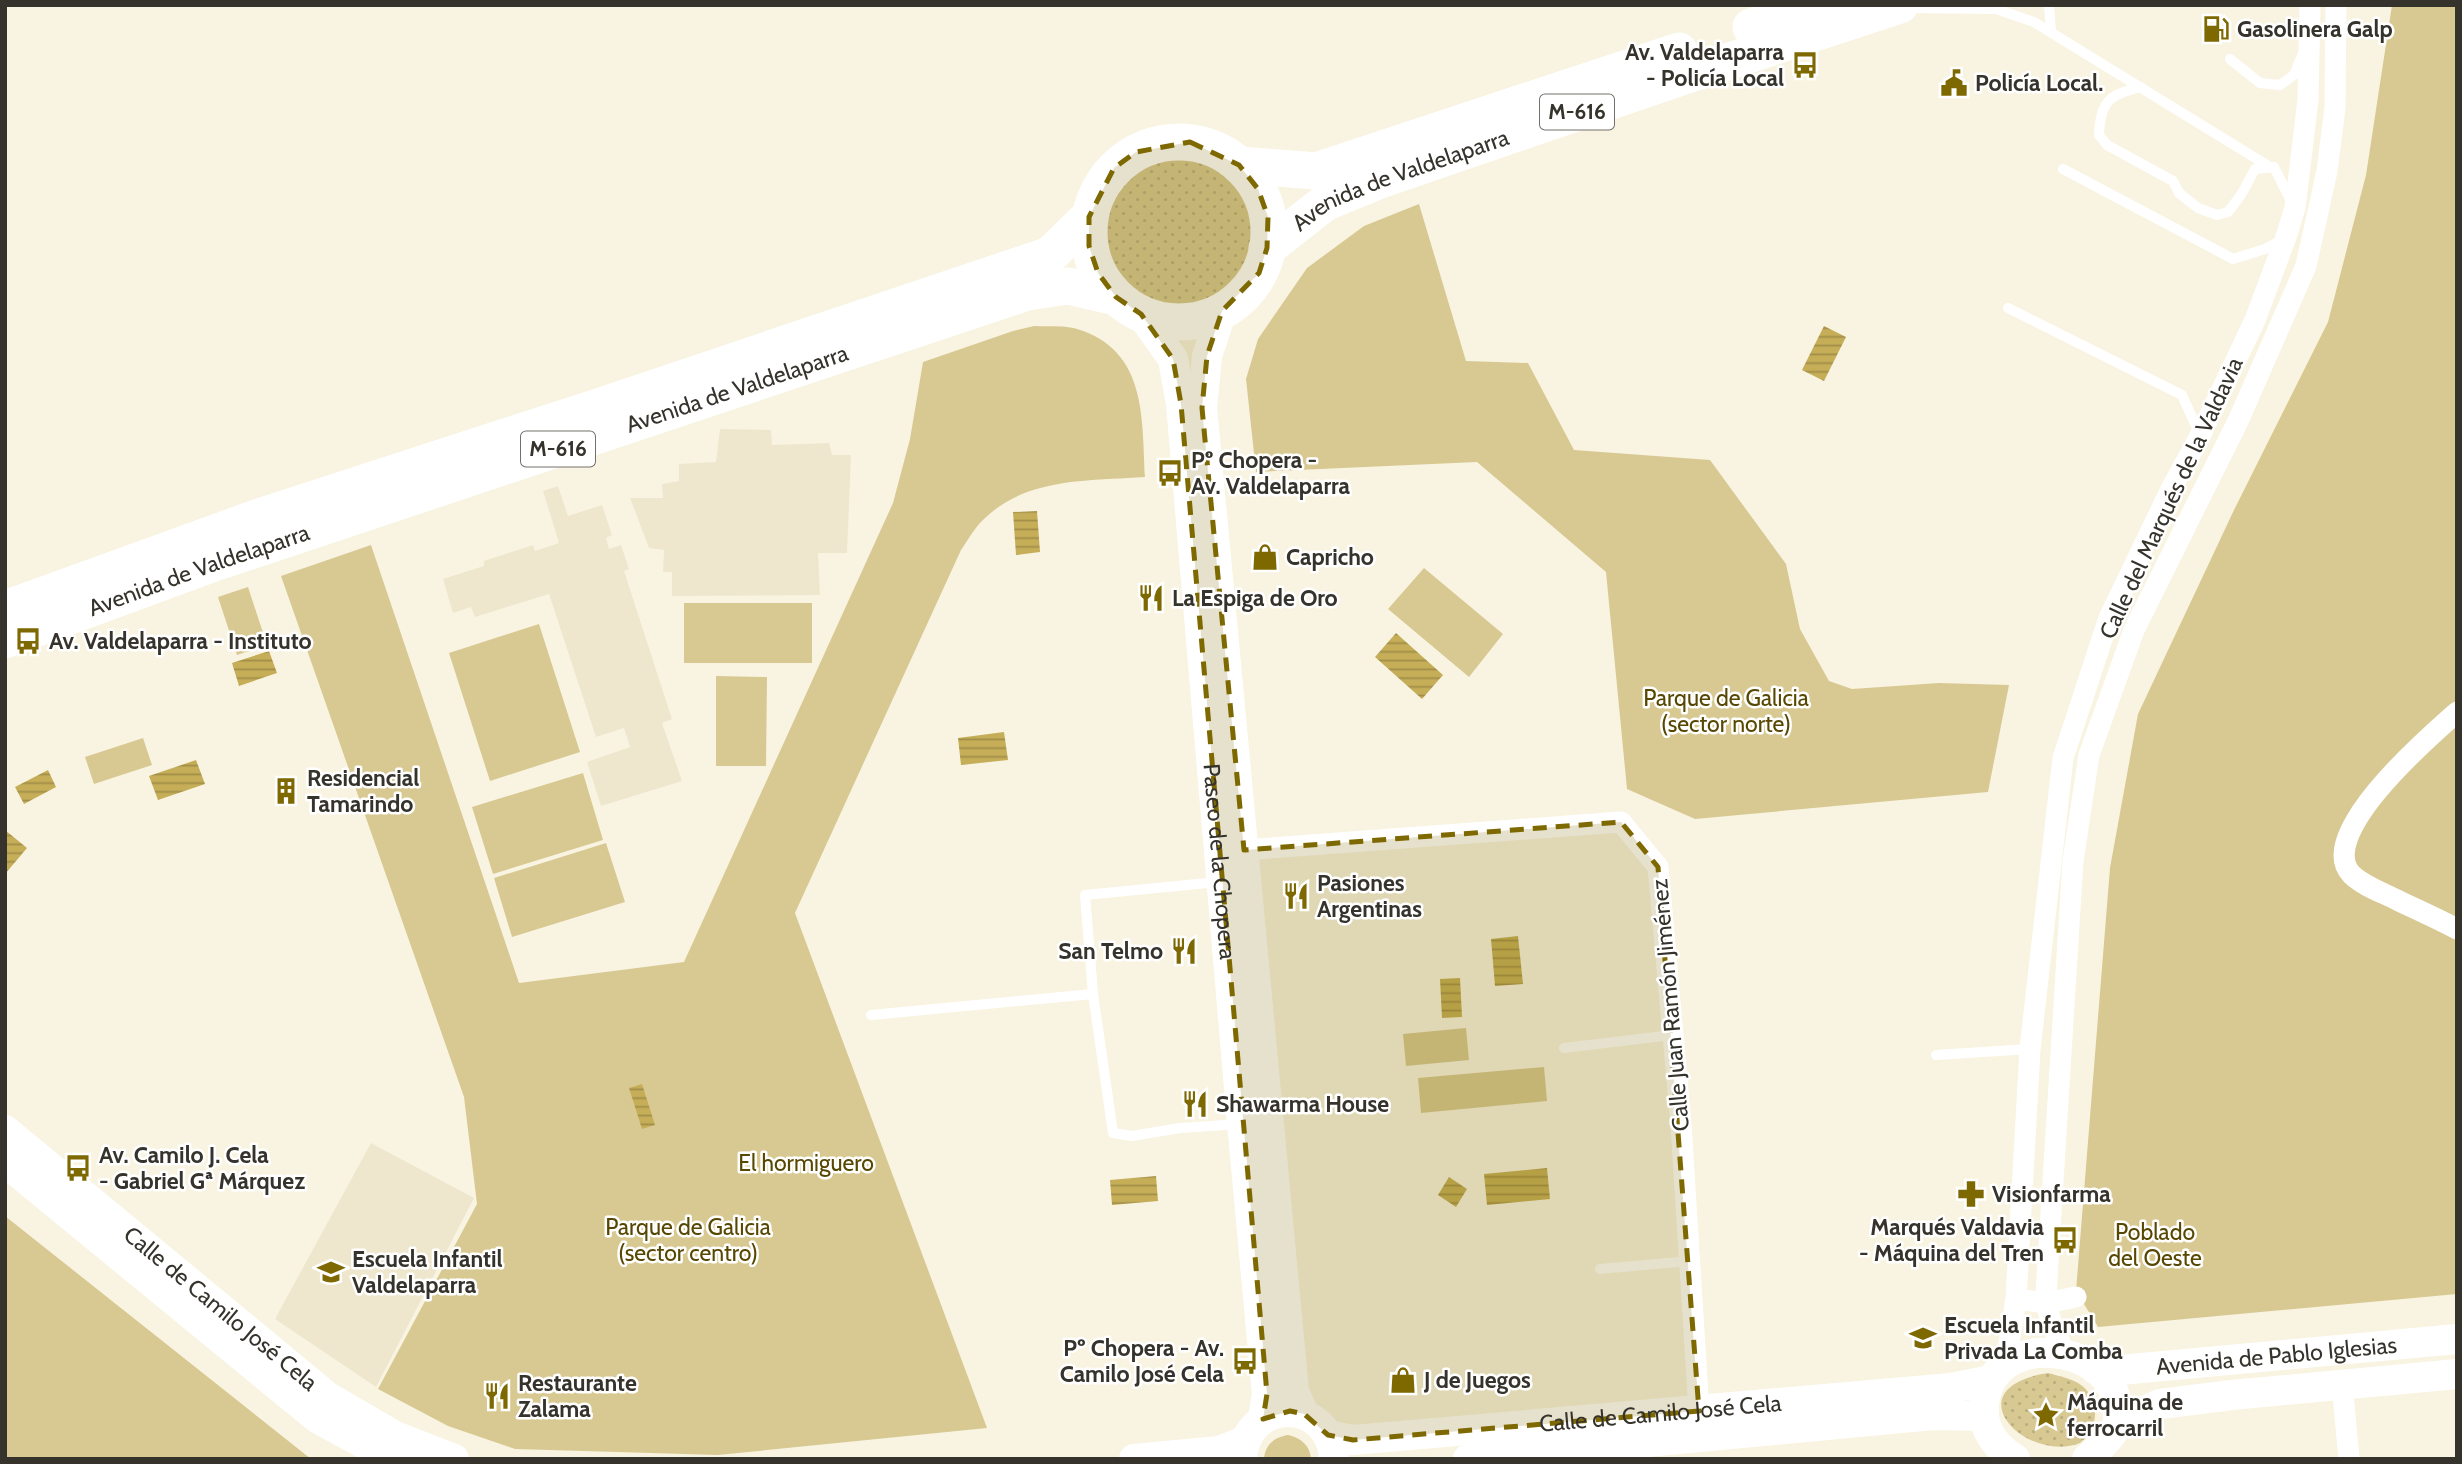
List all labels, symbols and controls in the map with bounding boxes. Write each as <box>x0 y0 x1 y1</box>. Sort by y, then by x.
fuel station icon: Gasolinera Galp <box>2201 14 2231 44</box>
place label: Gasolinera Galp <box>2237 15 2393 43</box>
place label: Av. Valdelaparra - Policía Local <box>1625 38 1785 92</box>
bus stop icon: Av. Valdelaparra - Policía Local <box>1790 50 1820 80</box>
public building icon: Policía Local. <box>1939 68 1969 98</box>
place label: Policía Local. <box>1975 69 2103 97</box>
road number: M-616 <box>1540 94 1614 130</box>
street label: Avenida de Valdelaparra <box>1287 123 1512 237</box>
street label: Avenida de Valdelaparra <box>622 339 852 439</box>
street label: Calle del Marqués de la Valdavia <box>2093 353 2249 643</box>
road number: M-616 <box>521 432 595 466</box>
place label: Pº Chopera - Av. Valdelaparra <box>1191 446 1350 500</box>
bus stop icon: Pº Chopera - Av. Valdelaparra <box>1155 458 1185 488</box>
street label: Avenida de Valdelaparra <box>84 518 313 622</box>
shop icon: Capricho <box>1250 542 1280 572</box>
place label: Capricho <box>1286 543 1374 571</box>
restaurant icon: La Espiga de Oro <box>1136 583 1166 613</box>
place label: La Espiga de Oro <box>1172 584 1338 612</box>
bus stop icon: Av. Valdelaparra - Instituto <box>13 626 43 656</box>
place label: Av. Valdelaparra - Instituto <box>49 627 312 655</box>
park label: Parque de Galicia (sector norte) <box>1643 684 1809 738</box>
street label: Paseo de la Chopera <box>1198 762 1242 961</box>
place label: Residencial Tamarindo <box>307 764 419 818</box>
building icon: Residencial Tamarindo <box>271 776 301 806</box>
place label: Pasiones Argentinas <box>1317 869 1422 923</box>
street label: Calle Juan Ramón Jiménez <box>1645 877 1695 1132</box>
restaurant icon: Pasiones Argentinas <box>1281 881 1311 911</box>
restaurant icon: San Telmo <box>1169 936 1199 966</box>
place label: San Telmo <box>1058 937 1163 965</box>
restaurant icon: Shawarma House <box>1180 1089 1210 1119</box>
place label: Shawarma House <box>1216 1090 1389 1118</box>
place label: Av. Camilo J. Cela - Gabriel Gª Márquez <box>99 1141 305 1195</box>
park label: El hormiguero <box>738 1149 874 1177</box>
bus stop icon: Av. Camilo J. Cela - Gabriel Gª Márquez <box>63 1153 93 1183</box>
pharmacy icon: Visionfarma <box>1956 1179 1986 1209</box>
place label: Visionfarma <box>1992 1180 2111 1208</box>
park label: Parque de Galicia (sector centro) <box>605 1213 771 1267</box>
place label: Marqués Valdavia - Máquina del Tren <box>1859 1213 2045 1267</box>
park label: Poblado del Oeste <box>2108 1218 2202 1272</box>
street label: Calle de Camilo José Cela <box>118 1220 323 1397</box>
bus stop icon: Marqués Valdavia - Máquina del Tren <box>2050 1225 2080 1255</box>
place label: Escuela Infantil Valdelaparra <box>352 1245 503 1299</box>
school or university icon: Escuela Infantil Valdelaparra <box>316 1257 346 1287</box>
place label: Escuela Infantil Privada La Comba <box>1944 1311 2123 1365</box>
school or university icon: Escuela Infantil Privada La Comba <box>1908 1323 1938 1353</box>
street label: Avenida de Pablo Iglesias <box>2155 1331 2398 1381</box>
place label: Pº Chopera - Av. Camilo José Cela <box>1060 1334 1225 1388</box>
bus stop icon: Pº Chopera - Av. Camilo José Cela <box>1230 1346 1260 1376</box>
shop icon: J de Juegos <box>1388 1365 1418 1395</box>
place label: J de Juegos <box>1423 1366 1531 1394</box>
place label: Restaurante Zalama <box>518 1369 637 1423</box>
restaurant icon: Restaurante Zalama <box>482 1381 512 1411</box>
place label: Máquina de ferrocarril <box>2067 1388 2183 1442</box>
street label: Calle de Camilo José Cela <box>1538 1389 1783 1438</box>
place icon: Máquina de ferrocarril <box>2031 1400 2061 1430</box>

